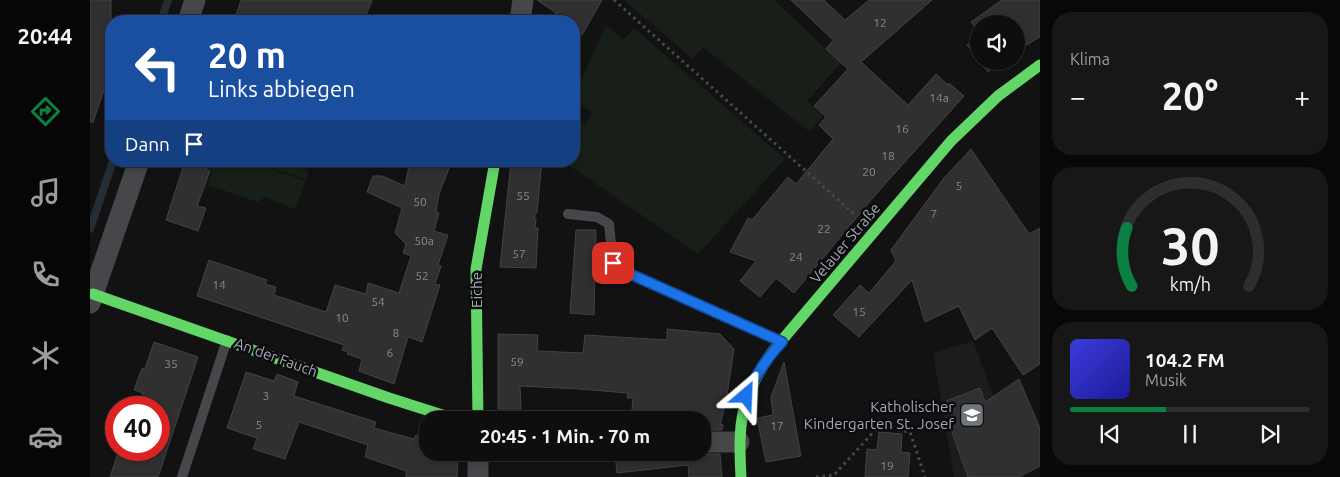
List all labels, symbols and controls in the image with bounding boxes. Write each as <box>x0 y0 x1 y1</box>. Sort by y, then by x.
map controls <box>970 15 1025 70</box>
button: sound <box>970 15 1025 70</box>
house number: 12 <box>873 16 887 29</box>
text: 20:44 <box>17 23 73 48</box>
icon: left <box>125 35 190 100</box>
text: 20 m <box>208 35 286 75</box>
text: Klima <box>1070 50 1110 68</box>
text: 20° <box>1162 75 1218 117</box>
text: Links abbiegen <box>208 76 355 101</box>
text: − <box>1070 81 1086 112</box>
text: + <box>1294 81 1310 112</box>
house number: 14a <box>929 91 949 104</box>
icon: directions <box>28 94 63 129</box>
house number: 16 <box>895 122 909 135</box>
icon: arrive <box>180 130 208 158</box>
text: Dann <box>125 133 170 155</box>
house number: 18 <box>881 149 895 162</box>
house number: 20 <box>862 165 876 178</box>
icon: music <box>28 175 63 210</box>
house number: 5 <box>956 179 962 192</box>
house number: 55 <box>516 189 530 202</box>
house number: 50 <box>413 195 427 208</box>
street label: Velauer Straße <box>807 199 883 287</box>
house number: 7 <box>931 207 937 220</box>
text: 30 <box>1161 217 1219 275</box>
house number: 22 <box>817 222 831 235</box>
house number: 50a <box>414 234 434 247</box>
pin <box>592 242 634 284</box>
house number: 57 <box>512 247 526 260</box>
icon: arrive <box>599 249 627 277</box>
house number: 24 <box>789 250 803 263</box>
icon: phone <box>28 257 63 292</box>
house number: 52 <box>415 269 429 282</box>
street label: Eiche <box>468 272 485 308</box>
text: km/h <box>1169 274 1211 294</box>
house number: 14 <box>212 278 226 291</box>
house number: 54 <box>371 295 385 308</box>
house number: 15 <box>852 305 866 318</box>
house number: 10 <box>335 311 349 324</box>
house number: 8 <box>393 326 400 339</box>
street label: An der Fauch <box>232 334 320 380</box>
icon: climate <box>28 338 63 373</box>
house number: 6 <box>387 346 394 359</box>
text: 104.2 FM <box>1145 349 1225 371</box>
house number: 59 <box>510 355 524 368</box>
house number: 35 <box>164 357 178 370</box>
position arrow <box>719 369 771 421</box>
text: Musik <box>1145 371 1187 389</box>
house number: 3 <box>263 389 269 402</box>
speed limit sign: 40 <box>105 396 170 461</box>
place label: Katholischer Kindergarten St. Josef <box>804 398 954 432</box>
school or university icon: Katholischer Kindergarten St. Josef <box>959 402 985 428</box>
house number: 5 <box>256 418 262 431</box>
icon: car <box>28 419 63 454</box>
house number: 17 <box>770 419 784 432</box>
icon: previous <box>1096 420 1124 448</box>
icon: pause <box>1176 420 1204 448</box>
icon: next <box>1256 420 1284 448</box>
text: 20:45 · 1 Min. · 70 m <box>480 425 650 447</box>
house number: 19 <box>880 459 894 472</box>

